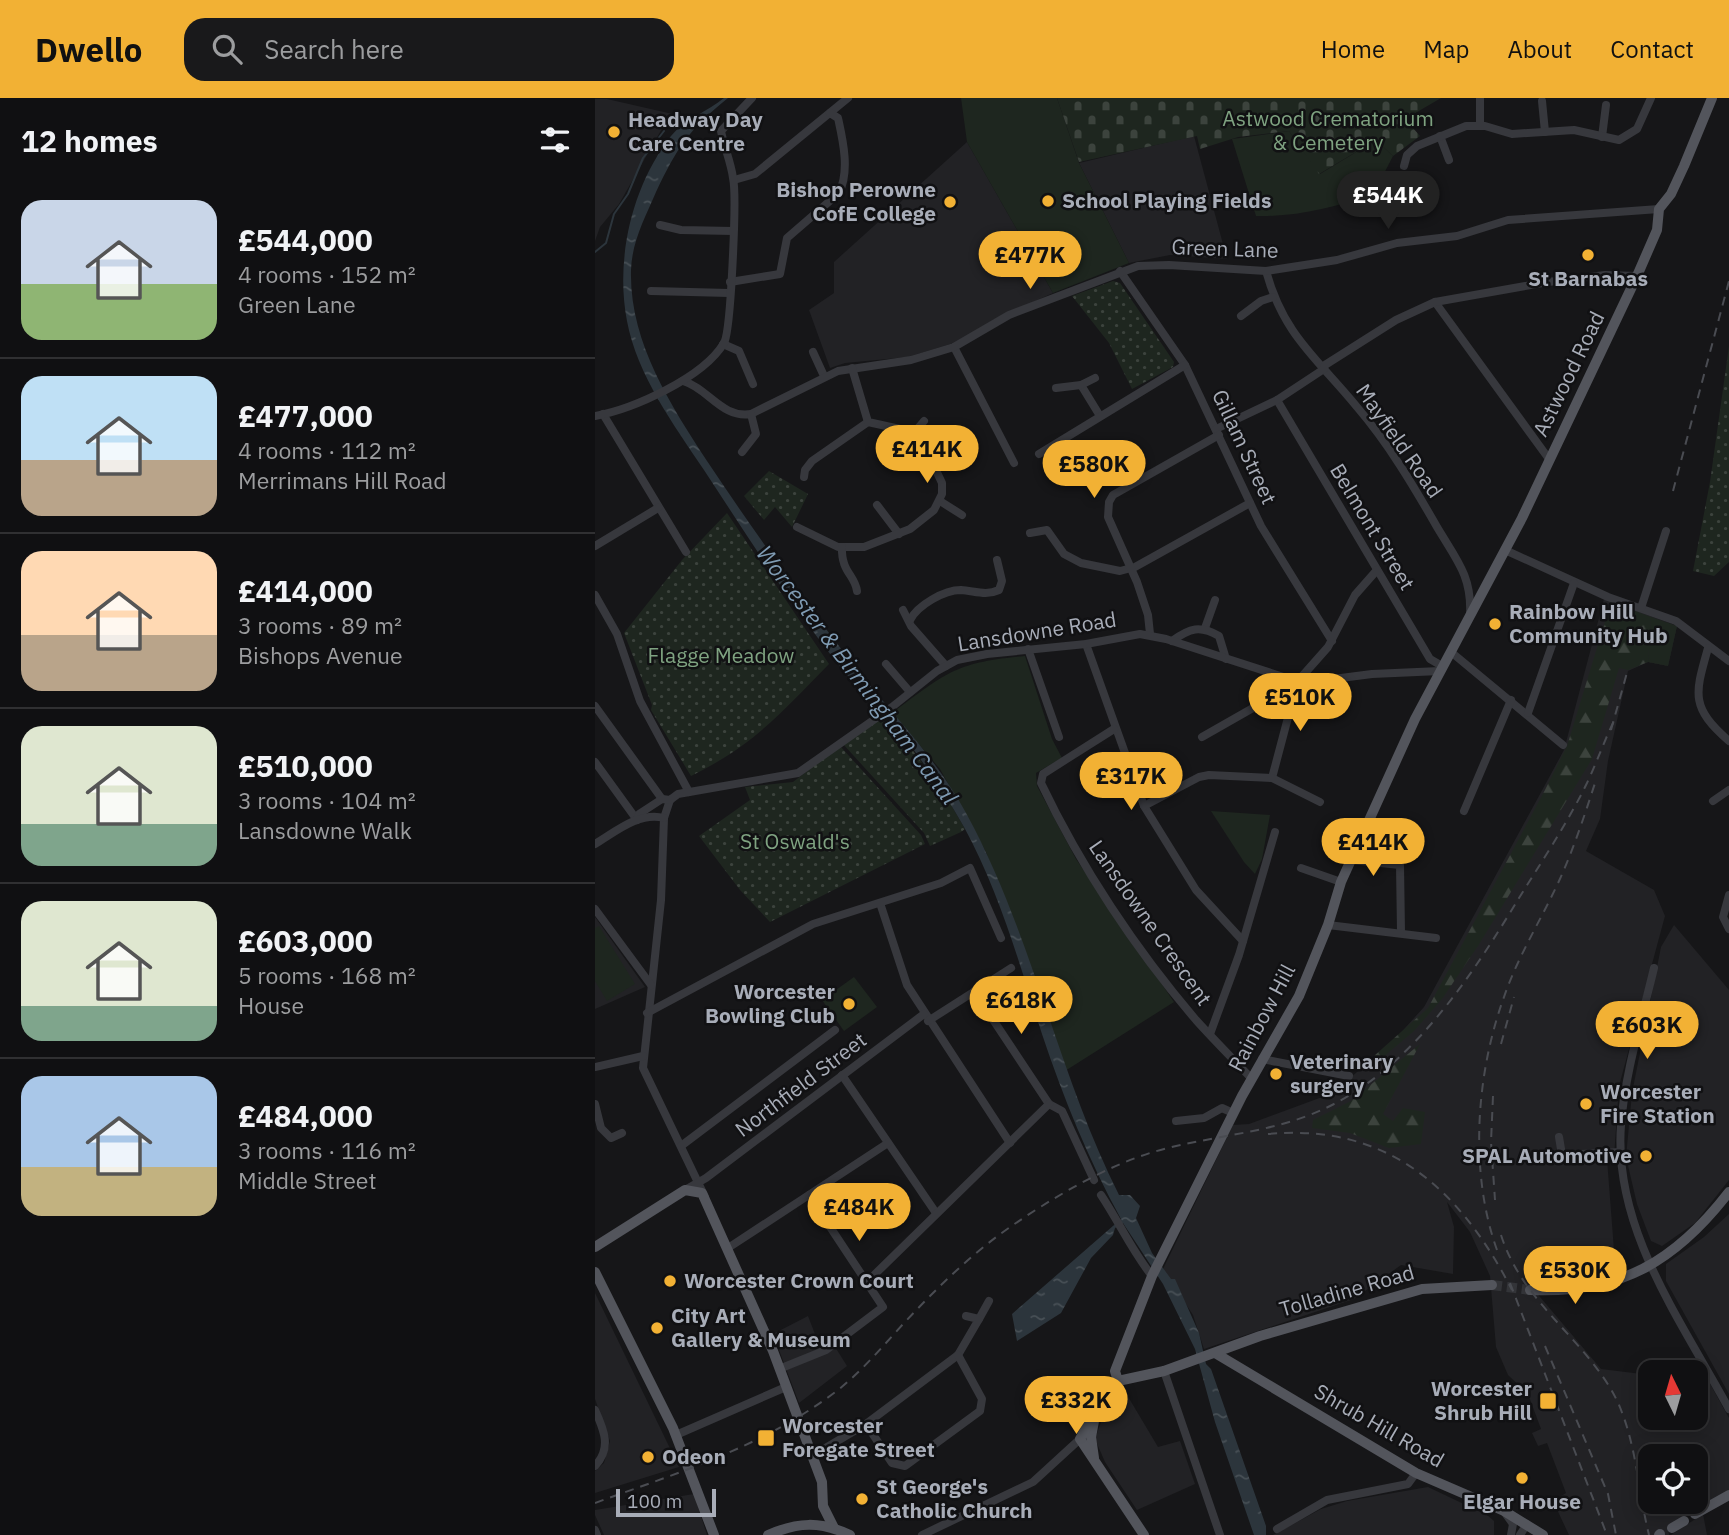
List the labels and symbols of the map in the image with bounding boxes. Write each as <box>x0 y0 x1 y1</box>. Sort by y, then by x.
park label: Astwood Crematorium & Cemetery <box>1222 104 1434 156</box>
place label: Headway Day Care Centre <box>628 105 763 157</box>
marker: Headway Day Care Centre <box>606 124 622 140</box>
pin: £544K <box>1339 172 1437 231</box>
place label: Bishop Perowne CofE College <box>776 175 936 227</box>
place label: School Playing Fields <box>1062 186 1271 214</box>
marker: School Playing Fields <box>1040 193 1056 209</box>
marker: Bishop Perowne CofE College <box>942 194 958 210</box>
pin: £477K <box>981 232 1079 291</box>
street label: Green Lane <box>1171 232 1279 264</box>
marker: St Barnabas <box>1580 247 1596 263</box>
place label: St Barnabas <box>1528 264 1648 292</box>
street label: Astwood Road <box>1526 306 1610 441</box>
street label: Mayfield Road <box>1350 378 1450 503</box>
street label: Gillam Street <box>1206 385 1284 508</box>
pin: £414K <box>878 426 976 485</box>
pin: £580K <box>1045 440 1143 500</box>
street label: Belmont Street <box>1324 458 1422 595</box>
water label: Worcester & Birmingham Canal <box>750 539 966 811</box>
place label: Rainbow Hill Community Hub <box>1509 597 1668 649</box>
street label: Lansdowne Road <box>955 605 1118 657</box>
marker: Rainbow Hill Community Hub <box>1487 616 1503 632</box>
park label: Flagge Meadow <box>648 641 795 669</box>
pin: £510K <box>1251 674 1349 733</box>
pin: £317K <box>1082 752 1180 812</box>
pin: £414K <box>1324 818 1422 878</box>
park label: St Oswald's <box>740 827 850 855</box>
street label: Lansdowne Crescent <box>1083 834 1218 1011</box>
street label: Rainbow Hill <box>1221 959 1301 1076</box>
pin: £618K <box>972 976 1070 1036</box>
place label: Worcester Bowling Club <box>705 977 836 1029</box>
marker: Worcester Bowling Club <box>841 996 857 1012</box>
pin: £603K <box>1598 1002 1696 1061</box>
street label: Northfield Street <box>729 1026 872 1143</box>
place label: Veterinary surgery <box>1290 1047 1394 1099</box>
marker: Veterinary surgery <box>1268 1066 1284 1082</box>
place label: Worcester Fire Station <box>1600 1077 1715 1129</box>
marker: Worcester Fire Station <box>1578 1096 1594 1112</box>
place label: SPAL Automotive <box>1462 1141 1632 1169</box>
marker: SPAL Automotive <box>1638 1148 1654 1164</box>
pin: £484K <box>810 1184 908 1243</box>
pin: £530K <box>1526 1246 1624 1306</box>
street label: Tolladine Road <box>1276 1257 1417 1323</box>
place label: Worcester Crown Court <box>684 1266 914 1294</box>
marker: Worcester Crown Court <box>662 1273 678 1289</box>
place label: City Art Gallery & Museum <box>671 1301 851 1353</box>
marker: City Art Gallery & Museum <box>649 1320 665 1336</box>
north arrow <box>1638 1360 1708 1430</box>
place label: Worcester Shrub Hill <box>1431 1374 1533 1426</box>
pin: £332K <box>1027 1376 1125 1436</box>
street label: Shrub Hill Road <box>1309 1377 1450 1474</box>
marker: Worcester Shrub Hill <box>1538 1391 1558 1411</box>
place label: Worcester Foregate Street <box>782 1411 935 1463</box>
marker: Worcester Foregate Street <box>756 1428 776 1448</box>
place label: Odeon <box>662 1442 726 1470</box>
marker: Odeon <box>640 1449 656 1465</box>
marker: Elgar House <box>1514 1470 1530 1486</box>
place label: St George's Catholic Church <box>876 1472 1033 1524</box>
scale bar <box>616 1486 716 1518</box>
place label: Elgar House <box>1463 1487 1581 1515</box>
marker: St George's Catholic Church <box>854 1491 870 1507</box>

